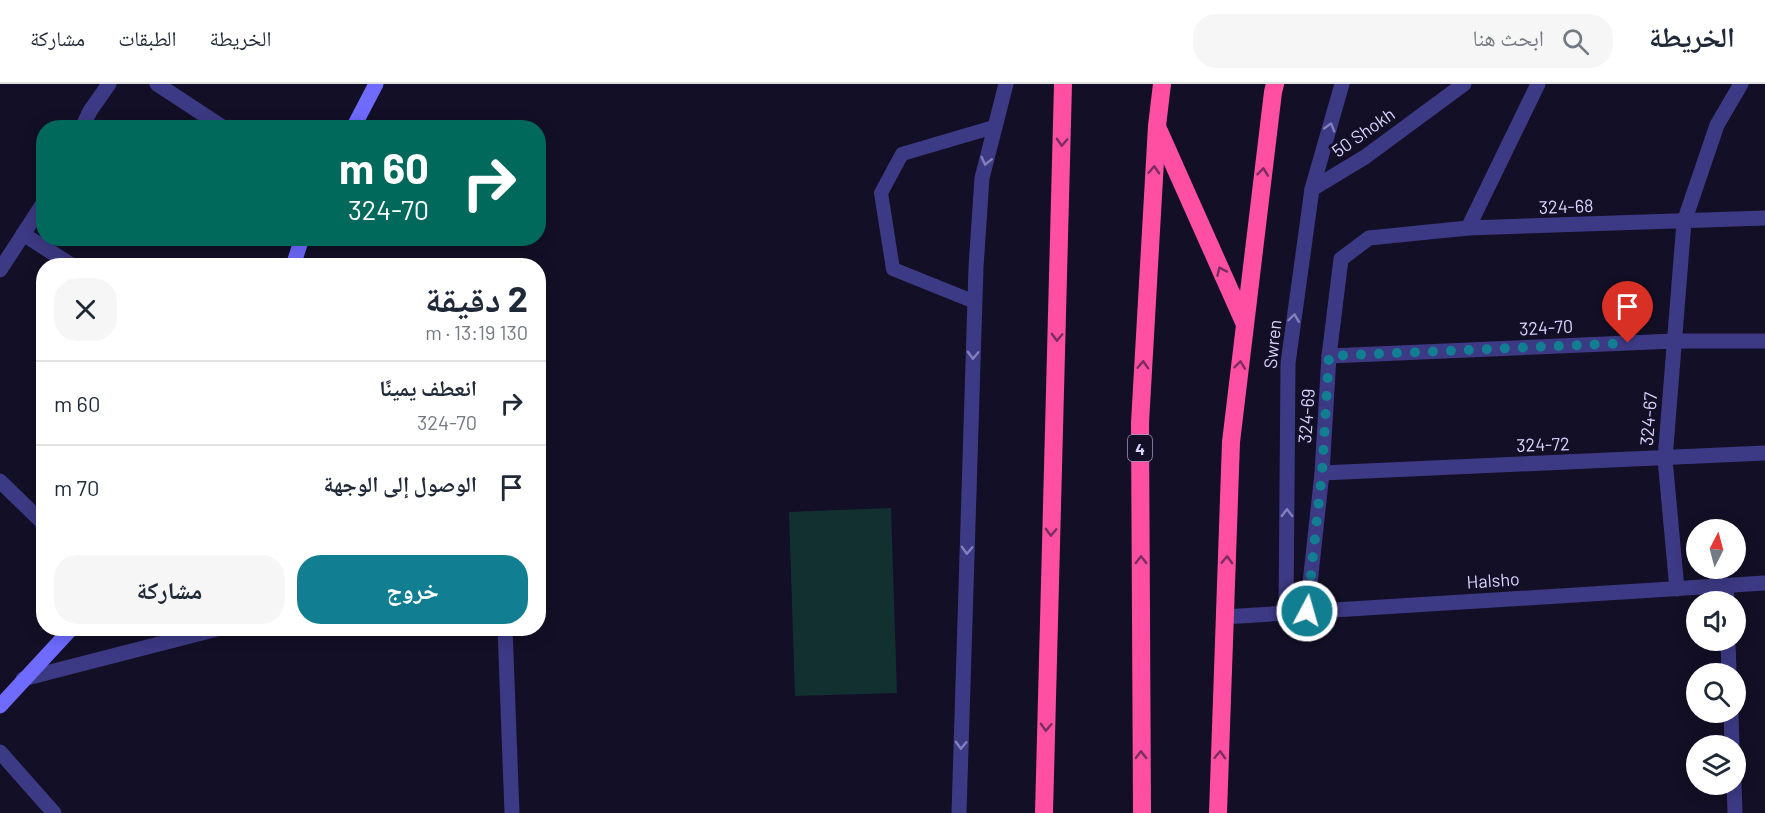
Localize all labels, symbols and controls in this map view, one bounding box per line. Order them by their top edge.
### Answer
search box [1193,14,1613,68]
text: الخريطة [1649,19,1735,53]
text: ابحث هنا [1473,24,1544,50]
text: مشاركة [30,25,85,50]
text: الطبقات [118,25,177,50]
text: الخريطة [210,25,271,50]
icon: search [1559,25,1592,58]
street label: 50 Shokh [1327,102,1399,162]
one-way arrow [1323,122,1335,133]
one-way arrow [1056,138,1068,147]
text: 60 m [339,142,429,192]
icon: right [450,144,528,222]
one-way arrow [980,156,993,166]
one-way arrow [1148,165,1161,174]
one-way arrow [1256,167,1269,176]
text: 324-70 [348,193,429,225]
street label: 324-68 [1538,194,1594,218]
one-way arrow [1216,266,1228,277]
text: 2 دقيقة [425,276,528,319]
button: close [54,278,117,341]
pin [1602,281,1653,343]
icon: arrive [1611,290,1644,323]
one-way arrow [1288,314,1300,323]
street label: 324-70 [1518,315,1574,339]
street label: Swren [1258,318,1286,370]
text: 130 m · 13:19 [425,320,528,344]
one-way arrow [1050,333,1063,342]
one-way arrow [967,351,979,360]
one-way arrow [1137,360,1150,369]
one-way arrow [1233,361,1246,370]
text: انعطف يمينًا [379,374,477,400]
icon: right [495,387,528,420]
street label: 324-69 [1293,388,1319,444]
text: 60 m [54,390,100,416]
street label: 324-67 [1635,391,1661,447]
text: 324-70 [417,410,477,434]
street label: 324-72 [1516,432,1570,456]
road number: 4 [1128,435,1152,461]
text: الوصول إلى الوجهة [324,470,477,496]
icon: arrive [495,471,528,504]
text: 70 m [54,474,99,500]
one-way arrow [1281,508,1293,517]
north arrow [1686,519,1746,579]
map controls [1686,519,1746,795]
one-way arrow [1045,528,1058,537]
one-way arrow [961,546,973,555]
button: مشاركة [54,555,285,624]
button: خروج [297,555,528,624]
one-way arrow [1135,555,1147,564]
one-way arrow [1220,555,1233,564]
street label: Halsho [1466,567,1520,593]
position arrow [1275,579,1339,643]
button: sound [1686,591,1746,651]
button: search [1686,663,1746,723]
one-way arrow [1040,723,1052,732]
button: layers [1686,735,1746,795]
one-way arrow [955,740,967,749]
one-way arrow [1135,750,1147,759]
one-way arrow [1214,750,1227,759]

